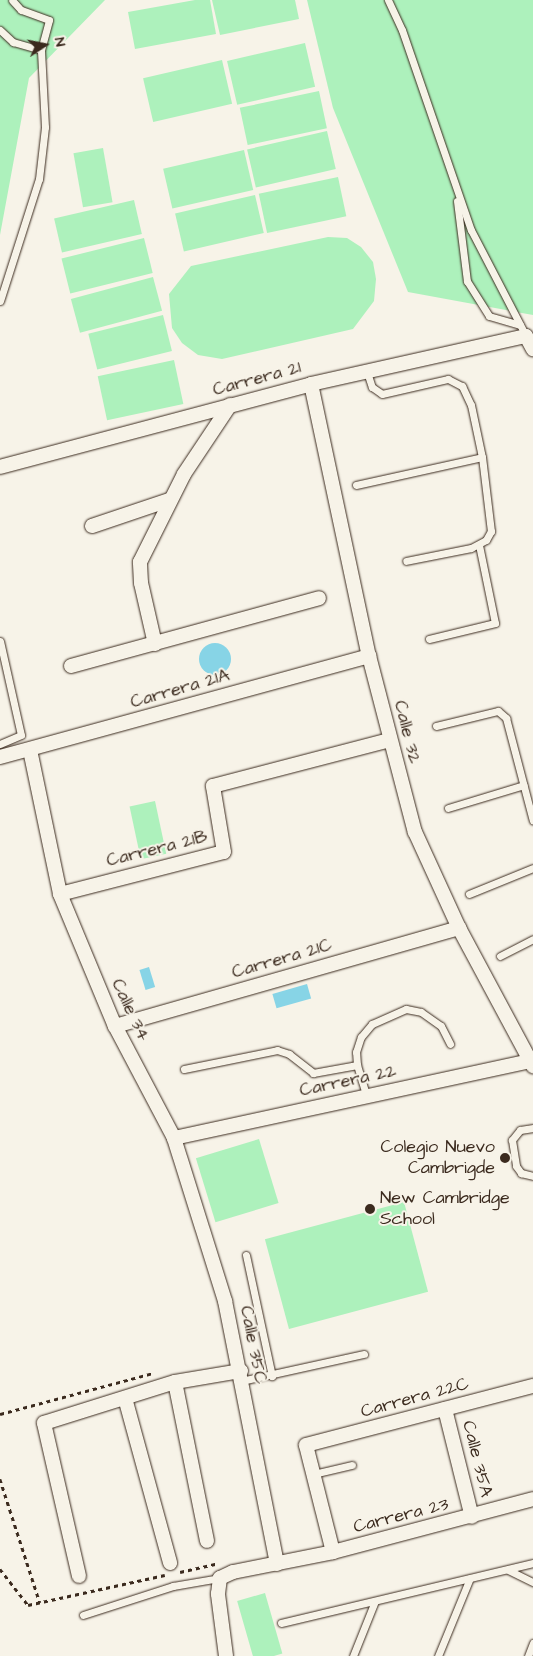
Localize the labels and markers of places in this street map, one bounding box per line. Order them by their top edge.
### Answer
place label: Colegio Nuevo Cambrigde [381,1137,495,1180]
marker: Colegio Nuevo Cambrigde [499,1152,511,1164]
place label: New Cambridge School [380,1188,510,1230]
marker: New Cambridge School [364,1203,376,1215]

